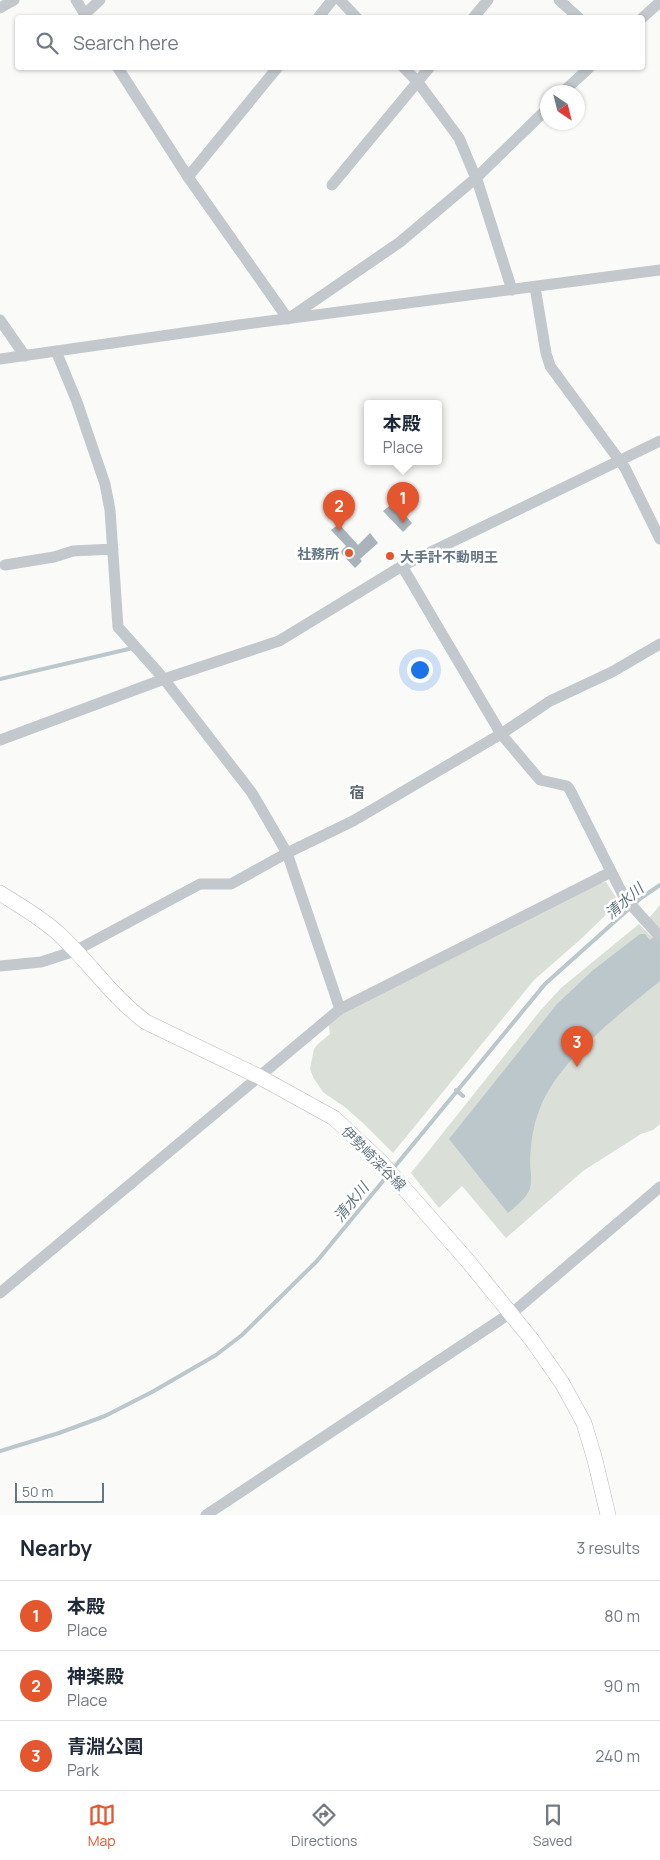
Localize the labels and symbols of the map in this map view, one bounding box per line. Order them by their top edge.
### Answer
north arrow [540,85,585,130]
pin: 1 [387,482,419,523]
pin: 2 [323,490,355,531]
place label: 社務所 [297,544,339,563]
marker: 社務所 [343,547,355,559]
place label: 大手計不動明王 [400,547,498,566]
marker: 大手計不動明王 [384,550,396,562]
your location [407,657,433,683]
district label: 宿 [349,782,365,803]
water label: 清水川 [600,877,649,924]
pin: 3 [561,1026,593,1067]
street label: 伊勢崎深谷線 [338,1122,410,1194]
water label: 清水川 [329,1176,375,1226]
scale bar [15,1480,104,1503]

